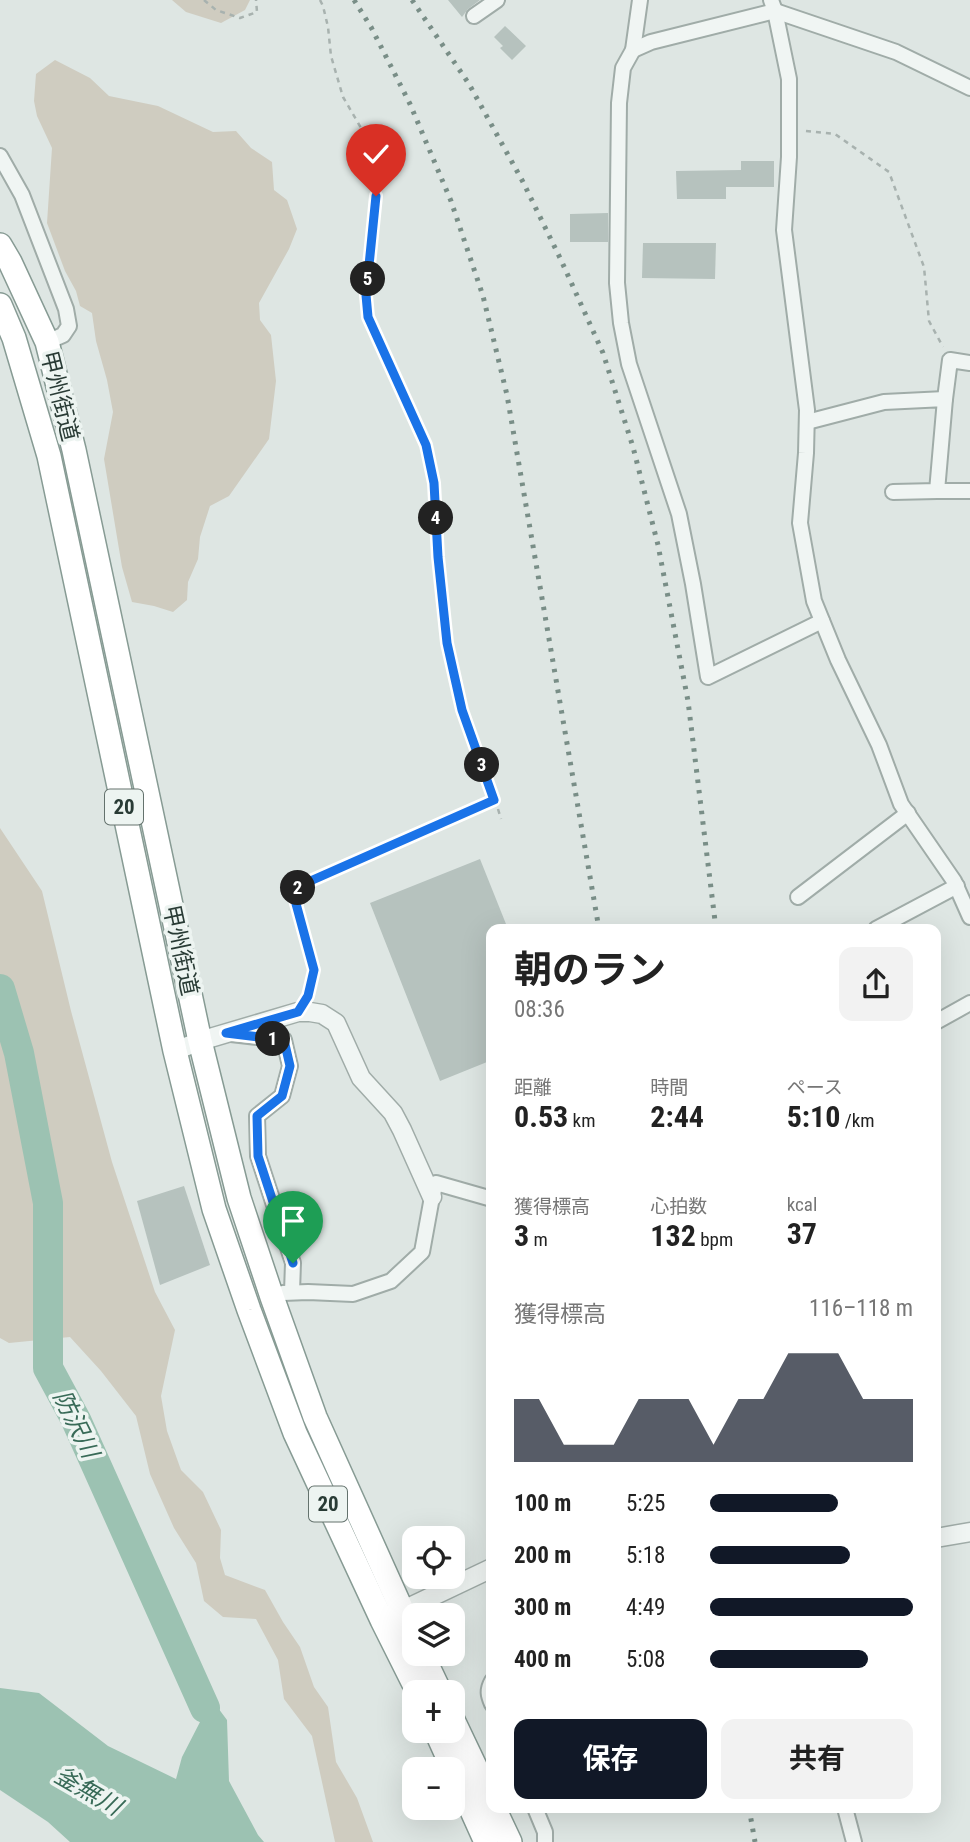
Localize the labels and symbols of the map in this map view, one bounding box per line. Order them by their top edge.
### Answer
pin [346,124,406,196]
pin: 5 [350,262,386,296]
street label: 甲州街道 [35,348,84,444]
pin: 4 [418,500,453,536]
pin: 3 [464,748,500,782]
road number: 20 [105,790,143,824]
pin: 2 [280,870,316,906]
street label: 甲州街道 [158,902,203,998]
pin: 1 [256,1021,290,1056]
pin [263,1191,323,1263]
water label: 防沢川 [48,1386,106,1465]
road number: 20 [309,1486,347,1522]
water label: 釜無川 [50,1761,129,1823]

